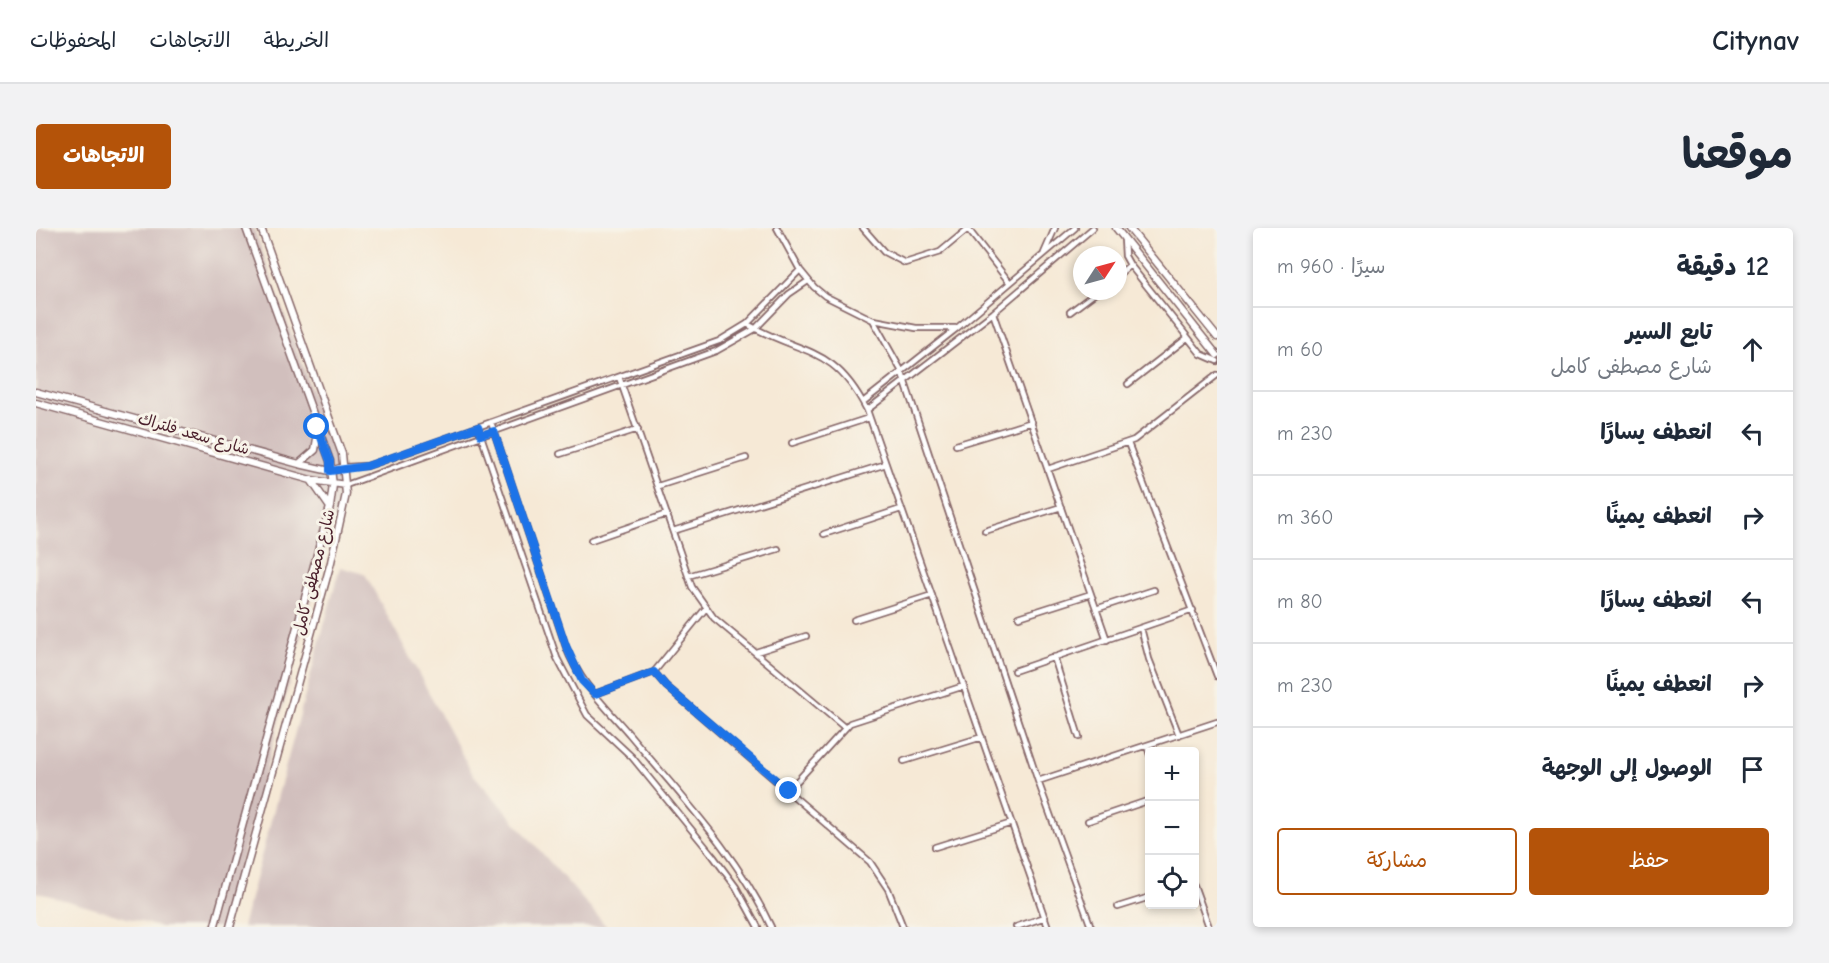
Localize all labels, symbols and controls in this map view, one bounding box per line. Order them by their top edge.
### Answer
text: Citynav [1712,25,1799,57]
text: المحفوظات [30,28,116,52]
text: الاتجاهات [149,28,231,52]
text: الخريطة [264,28,329,52]
button: الاتجاهات [36,124,171,189]
text: موقعنا [1682,130,1793,179]
north arrow [1073,246,1127,300]
text: 12 دقيقة [1677,252,1769,282]
text: سيرًا · 960 m [1277,255,1386,278]
text: تابع السير [1626,319,1712,345]
icon: ahead [1736,333,1769,366]
text: 60 m [1277,338,1323,361]
text: شارع مصطفى كامل [1550,355,1712,378]
street label: شارع سعد فلتراك [135,409,252,460]
route start [303,413,329,439]
icon: left [1736,417,1769,450]
text: انعطف يسارًا [1600,419,1712,445]
text: 230 m [1277,422,1333,445]
icon: right [1736,501,1769,534]
text: انعطف يمينًا [1606,503,1712,529]
text: 360 m [1277,506,1333,529]
street label: شارع مصطفى كامل [290,507,340,638]
icon: left [1736,585,1769,618]
text: انعطف يسارًا [1600,587,1712,613]
text: 80 m [1277,590,1323,613]
icon: right [1736,669,1769,702]
text: انعطف يمينًا [1606,671,1712,697]
text: 230 m [1277,674,1333,697]
map controls [1145,747,1199,909]
button: + [1145,747,1199,801]
icon: arrive [1736,753,1769,786]
text: الوصول إلى الوجهة [1542,755,1712,781]
route end [775,777,801,803]
button: − [1145,801,1199,855]
button: مشاركة [1277,828,1517,895]
button: حفظ [1529,828,1769,895]
button: locate [1145,855,1199,909]

